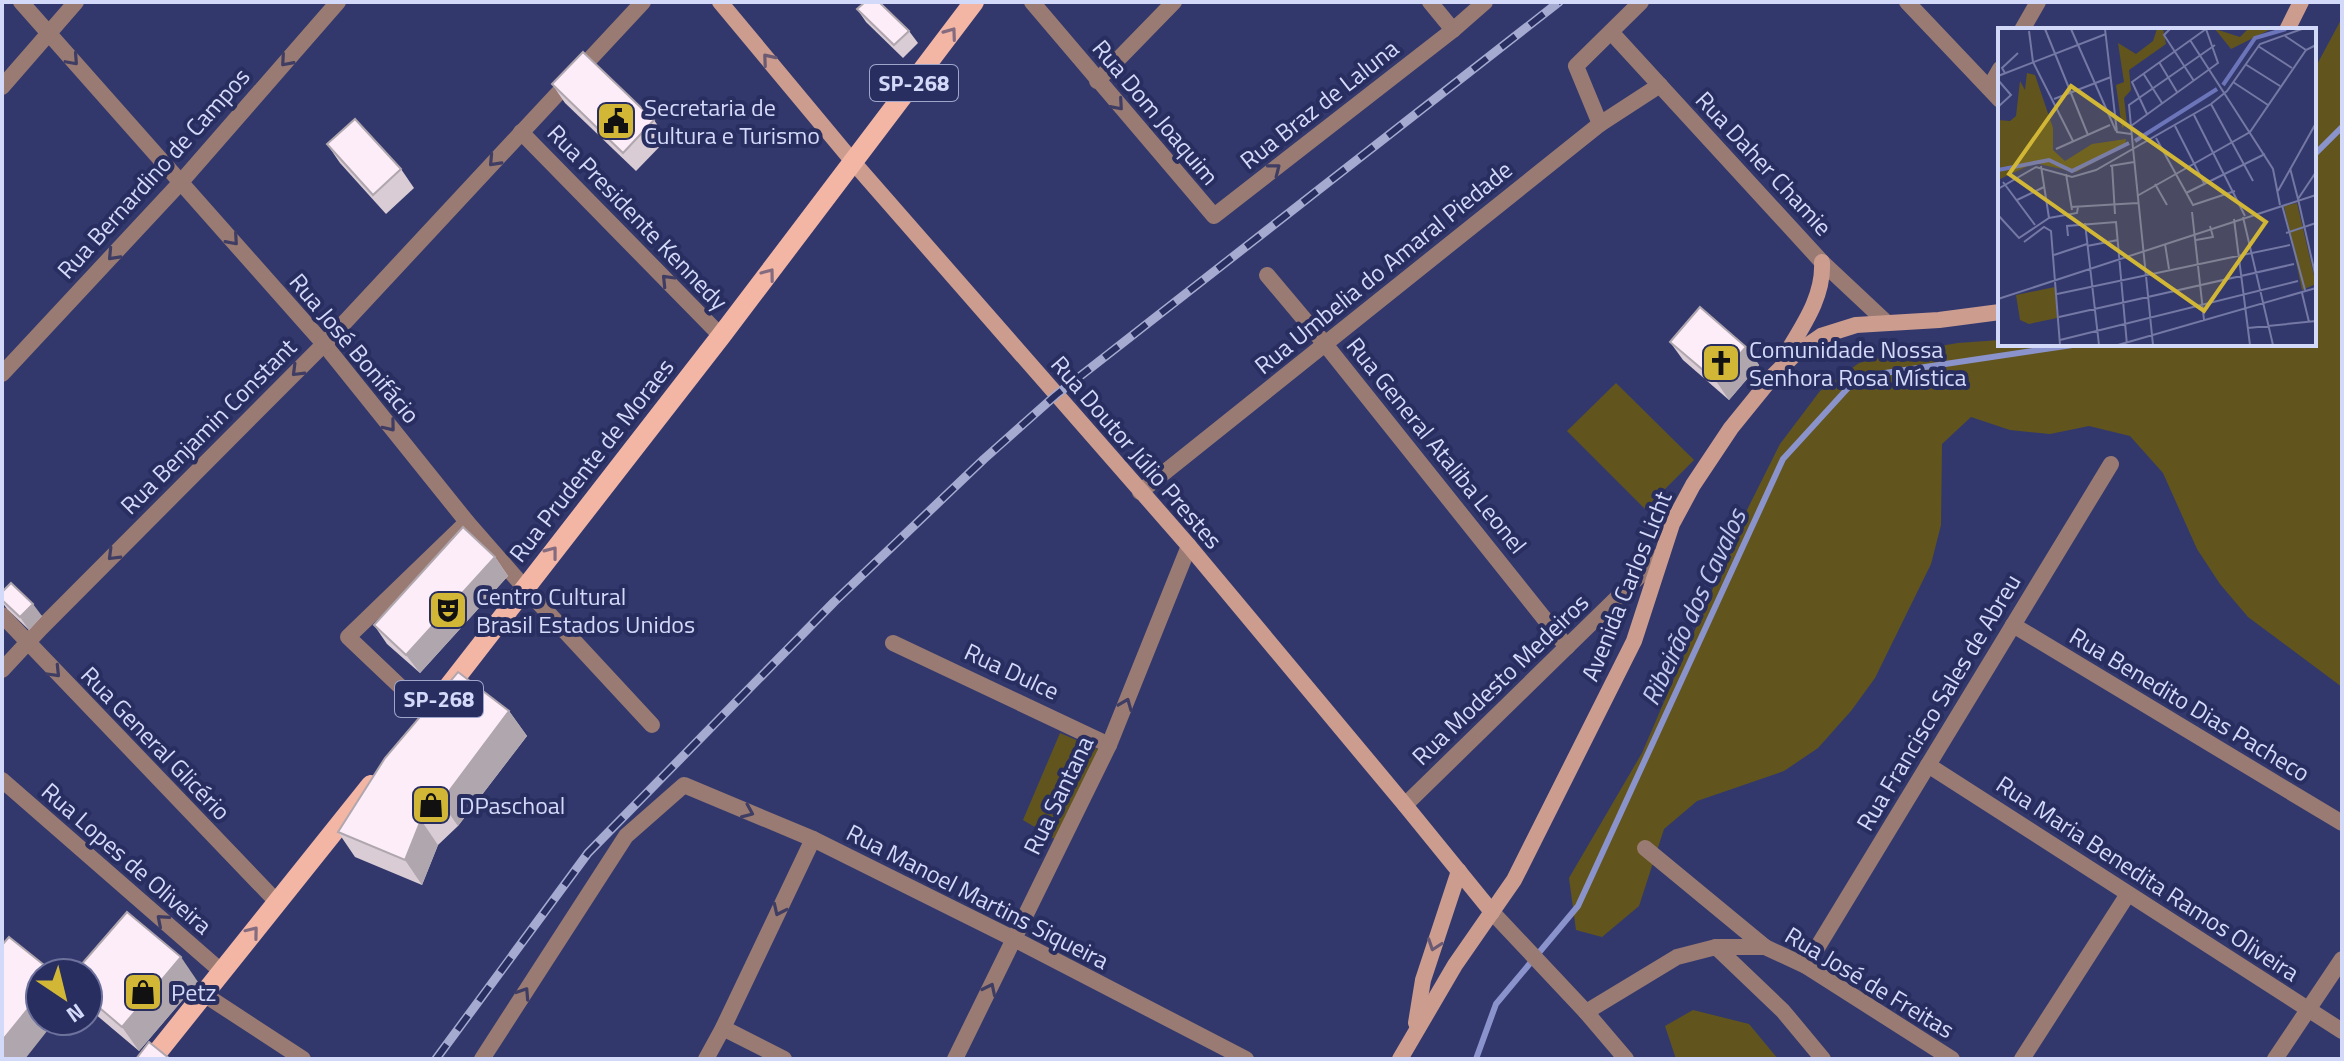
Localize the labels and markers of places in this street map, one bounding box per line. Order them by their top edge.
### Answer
place label: Secretaria de Cultura e Turismo [644,89,820,153]
public building icon: Secretaria de Cultura e Turismo [595,100,637,142]
place label: Comunidade Nossa Senhora Rosa Mística [1749,331,1967,395]
church icon: Comunidade Nossa Senhora Rosa Mística [1700,342,1742,384]
place label: Centro Cultural Brasil Estados Unidos [476,578,695,642]
theatre icon: Centro Cultural Brasil Estados Unidos [427,589,469,631]
shop icon: DPaschoal [410,784,452,826]
place label: DPaschoal [459,787,565,823]
shop icon: Petz [122,971,164,1013]
place label: Petz [171,974,217,1010]

